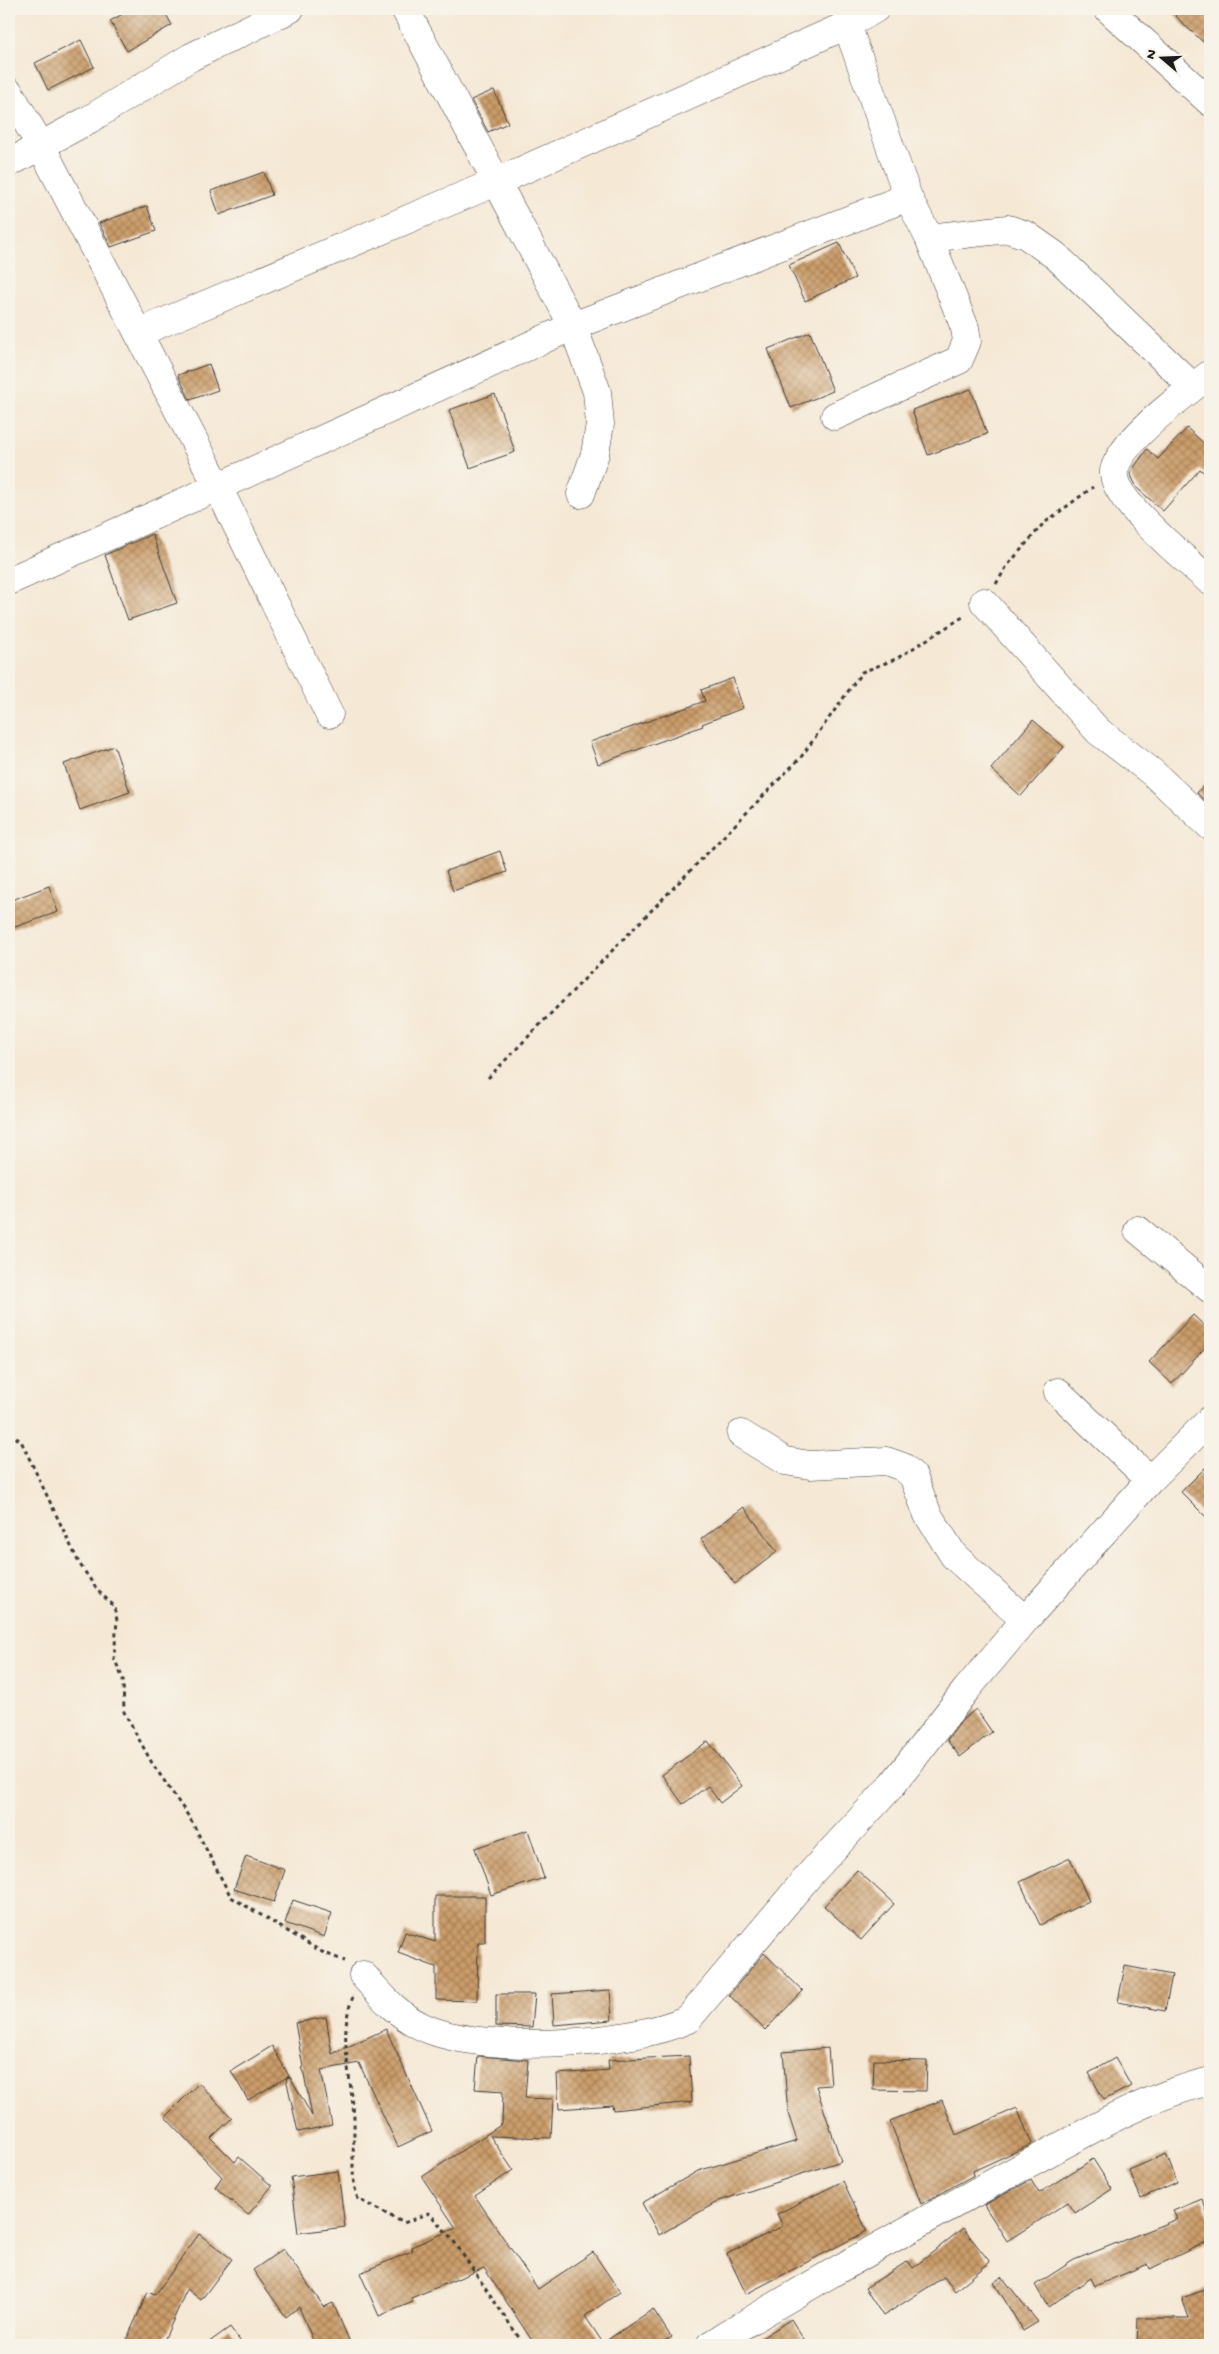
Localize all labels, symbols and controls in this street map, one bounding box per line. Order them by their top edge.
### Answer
north arrow [1136,32,1186,82]
text: N [1143,47,1162,62]

